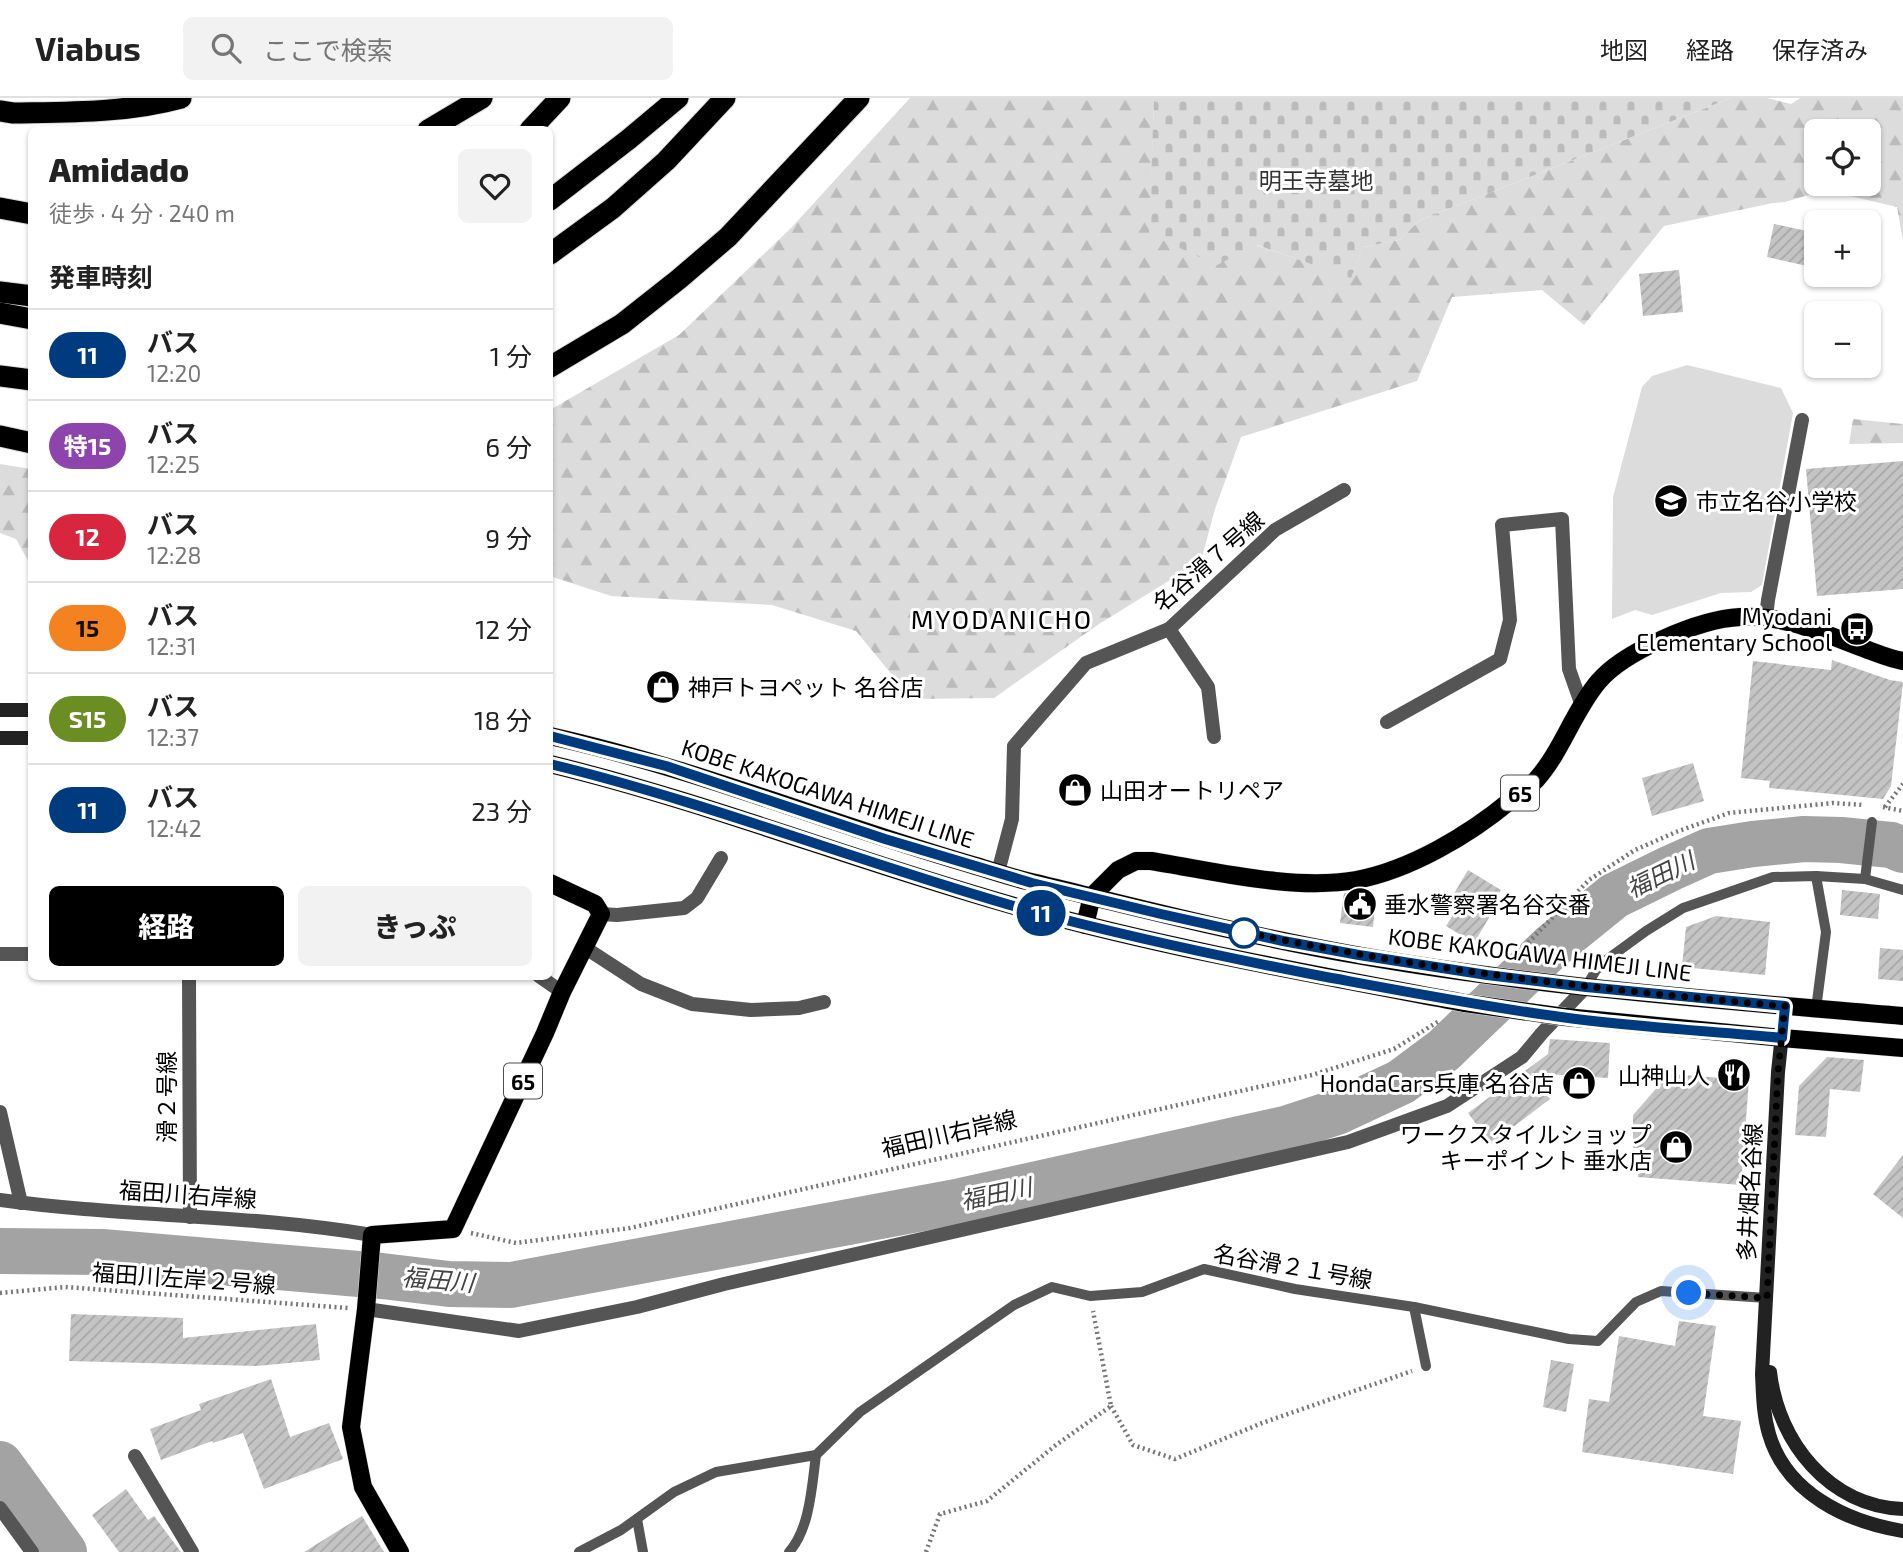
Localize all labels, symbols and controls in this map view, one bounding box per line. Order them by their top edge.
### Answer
search box [183,17,673,80]
text: Viabus [35,28,141,68]
icon: search [207,29,245,67]
text: ここで検索 [263,34,393,65]
text: 地図 [1600,35,1648,64]
text: 経路 [1686,35,1734,64]
text: 保存済み [1772,35,1868,64]
map controls [1804,119,1881,378]
button: locate [1804,119,1881,196]
text: Amidado [49,149,189,189]
button: heart [458,149,532,223]
park label: 明王寺墓地 [1259,166,1374,194]
text: 徒歩 · 4 分 · 240 m [49,199,235,227]
button: + [1804,210,1881,287]
text: 発車時刻 [49,261,153,292]
button: − [1804,301,1881,378]
text: バス [147,326,199,357]
text: 11 [77,340,98,369]
text: 1 分 [490,340,532,371]
text: 12:20 [147,359,201,387]
text: バス [147,417,199,448]
text: 特15 [64,431,111,460]
text: 6 分 [485,431,532,462]
text: 12:25 [147,450,200,478]
school or university icon: 市立名谷小学校 [1652,482,1690,520]
place label: 市立名谷小学校 [1696,487,1857,515]
street label: 名谷滑７号線 [1147,505,1269,617]
text: バス [147,508,199,539]
text: 12 [75,522,100,551]
text: 9 分 [485,522,532,553]
text: 12:28 [147,541,201,569]
text: バス [147,599,199,630]
place label: Myodani Elementary School [1636,602,1832,656]
district label: MYODANICHO [911,603,1093,634]
bus stop icon: Myodani Elementary School [1838,610,1876,648]
text: 15 [76,613,99,642]
text: 12 分 [475,613,532,644]
text: 12:31 [147,632,196,660]
shop icon: 神戸トヨペット 名谷店 [644,668,682,706]
place label: 神戸トヨペット 名谷店 [688,673,923,701]
text: バス [147,690,199,721]
text: S15 [69,704,106,733]
text: 18 分 [474,704,532,735]
text: 12:37 [147,723,199,751]
street label: KOBE KAKOGAWA HIMEJI LINE [678,732,978,854]
shop icon: 山田オートリペア [1056,771,1094,809]
place label: 山田オートリペア [1100,776,1284,804]
road number: 65 [1501,776,1539,810]
text: バス [147,781,199,812]
text: 11 [77,795,98,824]
text: 23 分 [471,795,532,826]
text: 12:42 [147,814,202,842]
water label: 福田川 [1621,844,1701,903]
public building icon: 垂水警察署名谷交番 [1341,885,1379,923]
button: 経路 [49,886,284,966]
button: きっぷ [298,886,532,966]
line badge: 11 [1010,890,1072,936]
place label: 垂水警察署名谷交番 [1384,890,1591,918]
text: 11 [1031,898,1051,927]
unlabelled marker [1229,918,1259,948]
street label: KOBE KAKOGAWA HIMEJI LINE [1387,921,1693,987]
street label: 滑２号線 [152,1051,180,1143]
restaurant icon: 山神山人 [1715,1056,1753,1094]
place label: 山神山人 [1618,1061,1710,1089]
road number: 65 [504,1063,542,1098]
shop icon: HondaCars兵庫 名谷店 [1560,1064,1598,1102]
place label: HondaCars兵庫 名谷店 [1320,1069,1554,1097]
street label: 福田川右岸線 [879,1104,1019,1162]
place label: ワークスタイルショップ キーポイント 垂水店 [1400,1120,1652,1174]
street label: 多井畑名谷線 [1731,1122,1767,1262]
shop icon: ワークスタイルショップ キーポイント 垂水店 [1657,1128,1695,1166]
water label: 福田川 [958,1171,1037,1215]
street label: 福田川右岸線 [118,1175,258,1213]
street label: 名谷滑２１号線 [1211,1238,1375,1294]
street label: 福田川左岸２号線 [91,1258,277,1298]
water label: 福田川 [401,1261,478,1297]
your location [1671,1275,1706,1310]

